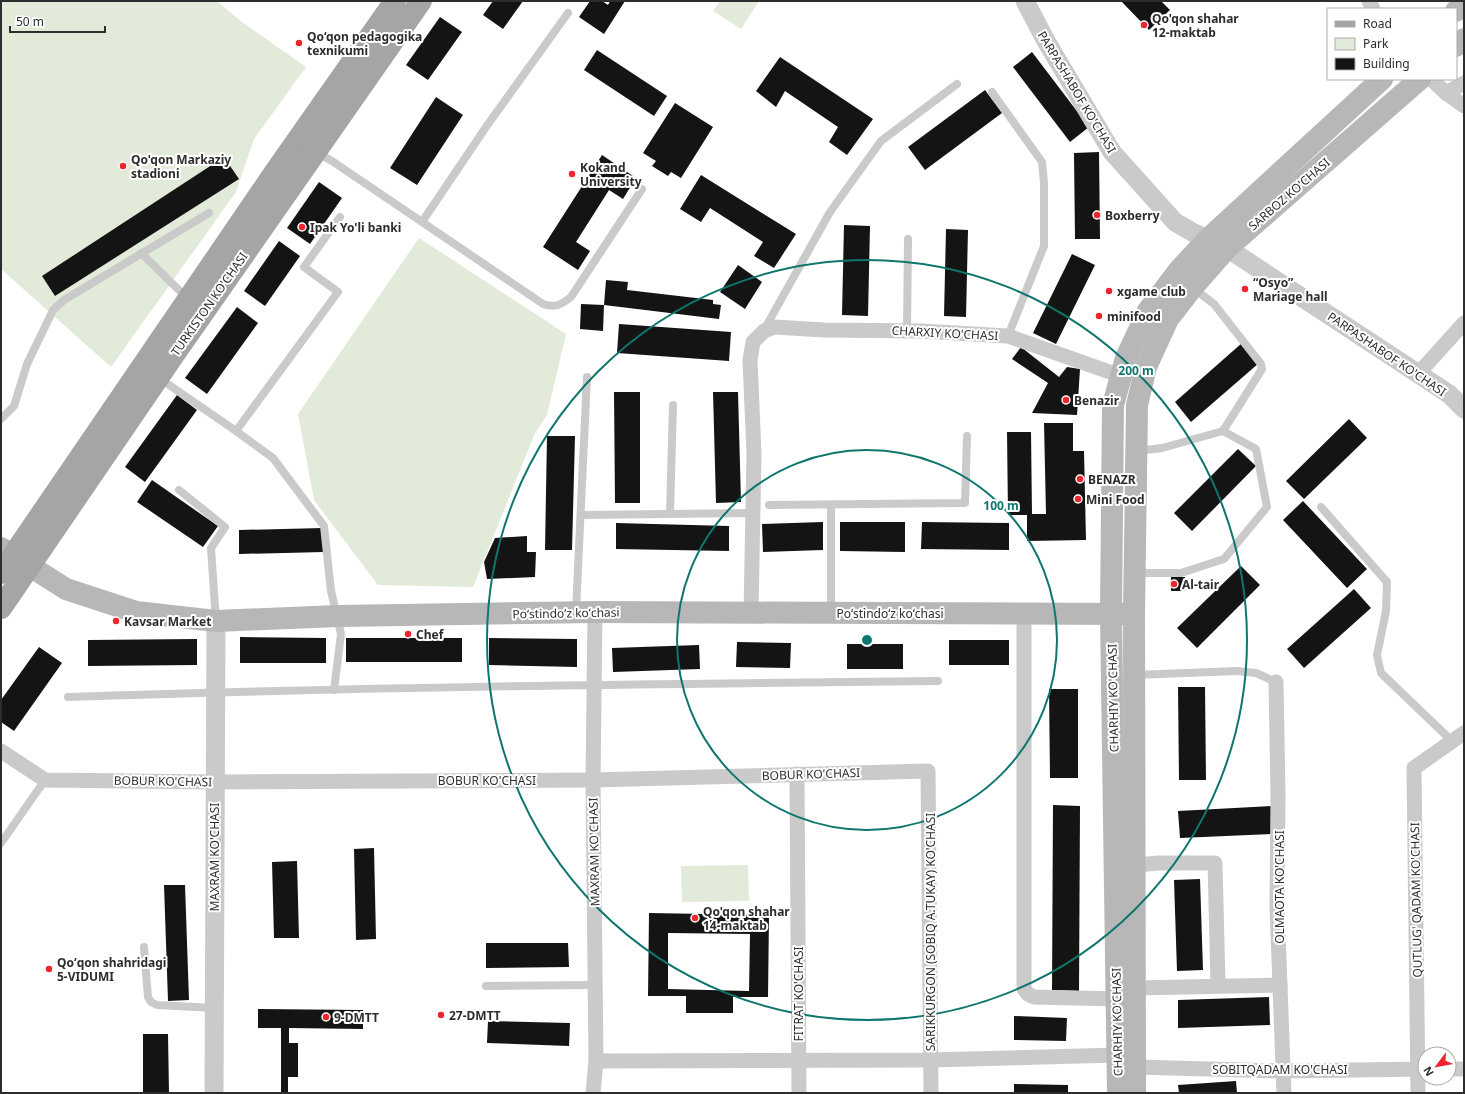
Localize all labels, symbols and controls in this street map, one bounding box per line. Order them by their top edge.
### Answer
scale bar [10,8,105,34]
legend [1327,8,1457,80]
place label: Qo'qon shahar 12-maktab [1152,10,1239,41]
text: 50 m [16,13,44,30]
text: Road [1363,15,1392,32]
marker: Qo'qon shahar 12-maktab [1139,20,1149,30]
place label: Qo‘qon pedagogika texnikumi [307,28,422,59]
street label: PARPASHABOF KO'CHASI [1034,28,1120,156]
text: Park [1363,35,1389,52]
marker: Qo‘qon pedagogika texnikumi [294,38,304,48]
text: Building [1363,55,1410,72]
place label: Qo'qon Markaziy stadioni [131,151,231,182]
street label: SARBOZ KO'CHASI [1245,154,1333,234]
place label: Kokand University [580,159,642,190]
marker: Qo'qon Markaziy stadioni [118,161,128,171]
marker: Kokand University [567,169,577,179]
place label: Boxberry [1105,207,1160,224]
marker: Boxberry [1092,210,1102,220]
place label: Ipak Yo'li banki [310,219,401,236]
marker: Ipak Yo'li banki [297,222,307,232]
street label: TURKISTON KO'CHASI [167,249,251,359]
place label: “Osyo” Mariage hall [1253,274,1328,305]
place label: xgame club [1117,283,1186,300]
marker: “Osyo” Mariage hall [1240,284,1250,294]
marker: xgame club [1104,286,1114,296]
place label: minifood [1107,308,1161,325]
street label: PARPASHABOF KO'CHASI [1324,308,1450,400]
marker: minifood [1094,311,1104,321]
street label: CHARXIY KO'CHASI [891,322,999,344]
text: 200 m [1118,362,1154,379]
place label: Benazir [1074,392,1120,409]
marker: Benazir [1061,395,1071,405]
place label: BENAZR [1088,471,1136,488]
marker: BENAZR [1075,474,1085,484]
place label: Mini Food [1086,491,1145,508]
marker: Mini Food [1073,494,1083,504]
text: 100 m [983,497,1019,514]
place label: Al-tair [1182,576,1220,593]
marker: Al-tair [1169,579,1179,589]
street label: Poʻstindoʻz koʻchasi [512,604,620,622]
street label: Poʻstindoʻz koʻchasi [836,605,944,622]
place label: Kavsar Market [124,613,211,630]
marker: Kavsar Market [111,616,121,626]
place label: Chef [416,626,445,643]
marker: Chef [403,629,413,639]
centre of rings [860,633,874,647]
street label: CHARHIY KO'CHASI [1104,644,1122,752]
street label: BOBUR KO'CHASI [762,764,860,784]
street label: BOBUR KO'CHASI [114,772,212,790]
street label: BOBUR KO'CHASI [438,772,536,789]
street label: MAXRAM KO'CHASI [585,797,603,907]
street label: MAXRAM KO'CHASI [206,803,223,911]
street label: SARIKKURGON (SOBIQ A.TUKAY) KO'CHASI [922,813,939,1051]
street label: QUTLUG' QADAM KO'CHASI [1406,822,1426,978]
street label: OLMAOTA KO'CHASI [1271,830,1288,944]
place label: Qo'qon shahar 14-maktab [703,903,790,934]
marker: Qo'qon shahar 14-maktab [690,913,700,923]
street label: FITRAT KO'CHASI [790,946,807,1042]
place label: Qoʻqon shahridagi 5-VIDUMI [57,954,166,985]
marker: Qoʻqon shahridagi 5-VIDUMI [44,964,54,974]
street label: CHARHIY KO'CHASI [1108,968,1126,1076]
place label: 27-DMTT [449,1007,501,1024]
place label: 9-DMTT [334,1009,379,1026]
marker: 27-DMTT [436,1010,446,1020]
marker: 9-DMTT [321,1012,331,1022]
north arrow [1417,1046,1457,1086]
street label: SOBITQADAM KO'CHASI [1212,1061,1348,1078]
text: N [1419,1064,1437,1079]

